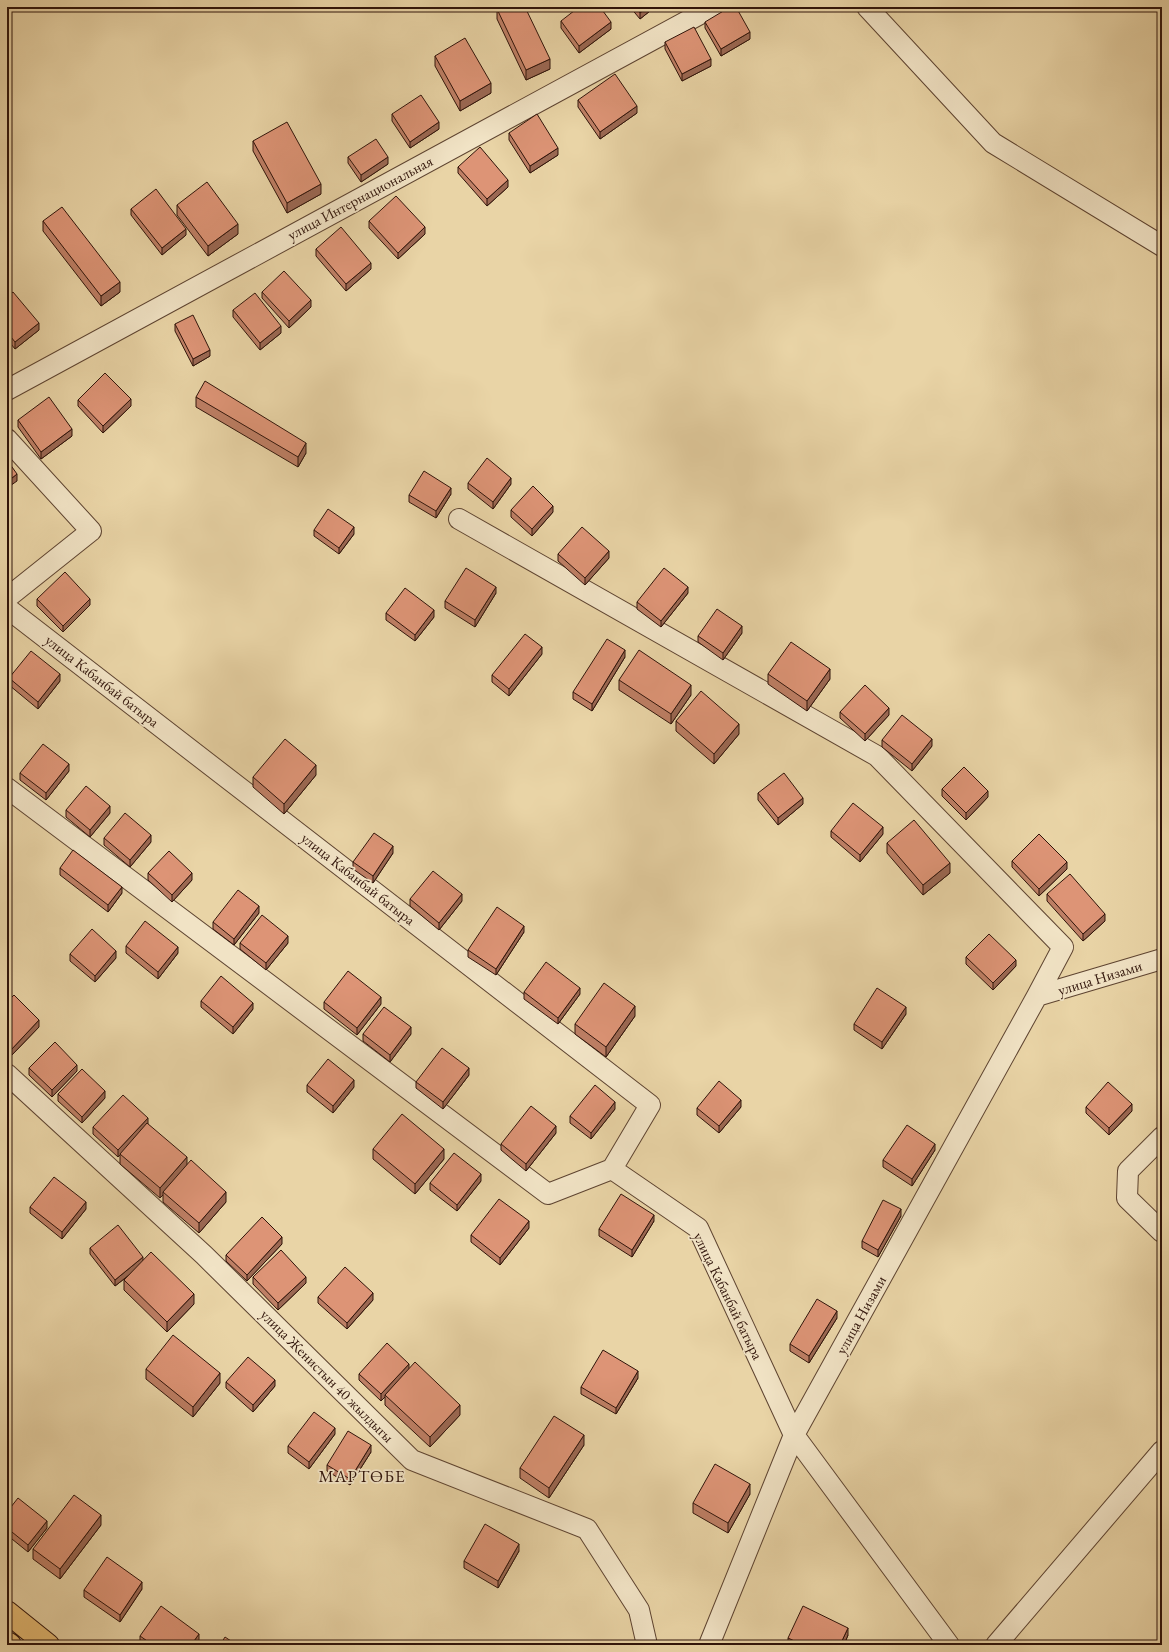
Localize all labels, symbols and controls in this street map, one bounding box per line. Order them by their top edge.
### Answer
street label: улица Интернациональная [284,151,436,244]
street label: улица Кабанбай батыра [41,630,163,731]
street label: улица Кабанбай батыра [297,828,419,929]
street label: улица Низами [1055,956,1144,999]
street label: улица Кабанбай батыра [689,1229,768,1363]
street label: улица Низами [831,1272,890,1357]
street label: улица Женистын 40 жылдыгы [257,1305,398,1446]
district label: МАРТӨБЕ [318,1465,406,1487]

